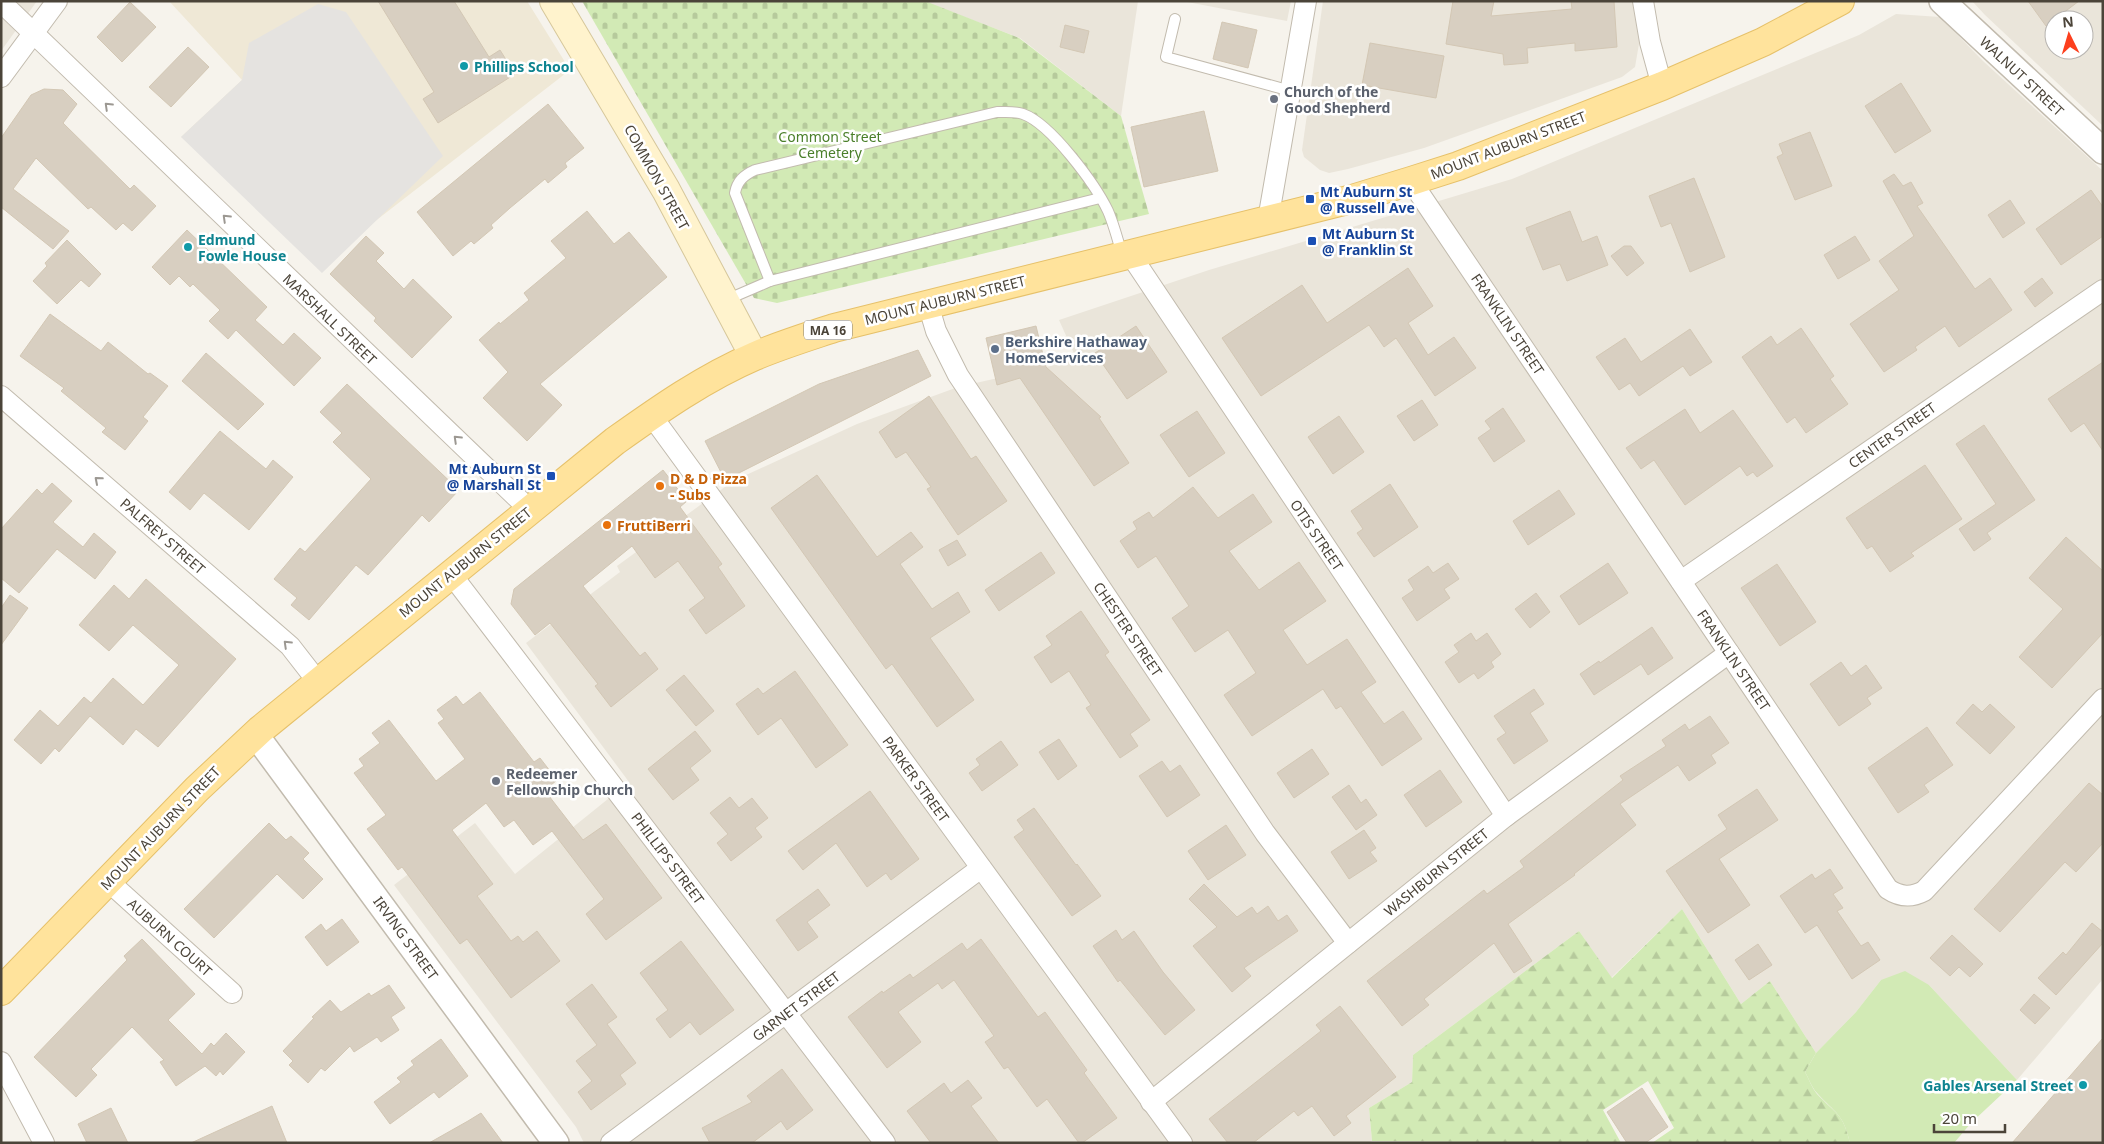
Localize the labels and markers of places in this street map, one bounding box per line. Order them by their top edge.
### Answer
place label: Phillips School [474,57,574,76]
marker: Phillips School [458,60,470,72]
place label: Church of the Good Shepherd [1284,82,1390,117]
marker: Church of the Good Shepherd [1268,93,1280,105]
place label: Mt Auburn St @ Russell Ave [1320,182,1415,217]
marker: Mt Auburn St @ Russell Ave [1304,193,1316,205]
place label: Mt Auburn St @ Franklin St [1322,224,1414,259]
place label: Edmund Fowle House [198,230,286,265]
marker: Mt Auburn St @ Franklin St [1306,235,1318,247]
marker: Edmund Fowle House [182,241,194,253]
place label: Berkshire Hathaway HomeServices [1005,332,1147,367]
marker: Berkshire Hathaway HomeServices [989,343,1001,355]
place label: Mt Auburn St @ Marshall St [447,459,541,494]
place label: D & D Pizza - Subs [670,469,747,504]
marker: Mt Auburn St @ Marshall St [545,470,557,482]
marker: D & D Pizza - Subs [654,480,666,492]
place label: FruttiBerri [617,516,691,535]
marker: FruttiBerri [601,519,613,531]
place label: Redeemer Fellowship Church [506,764,633,799]
marker: Redeemer Fellowship Church [490,775,502,787]
place label: Gables Arsenal Street [1923,1076,2073,1095]
marker: Gables Arsenal Street [2077,1079,2089,1091]

